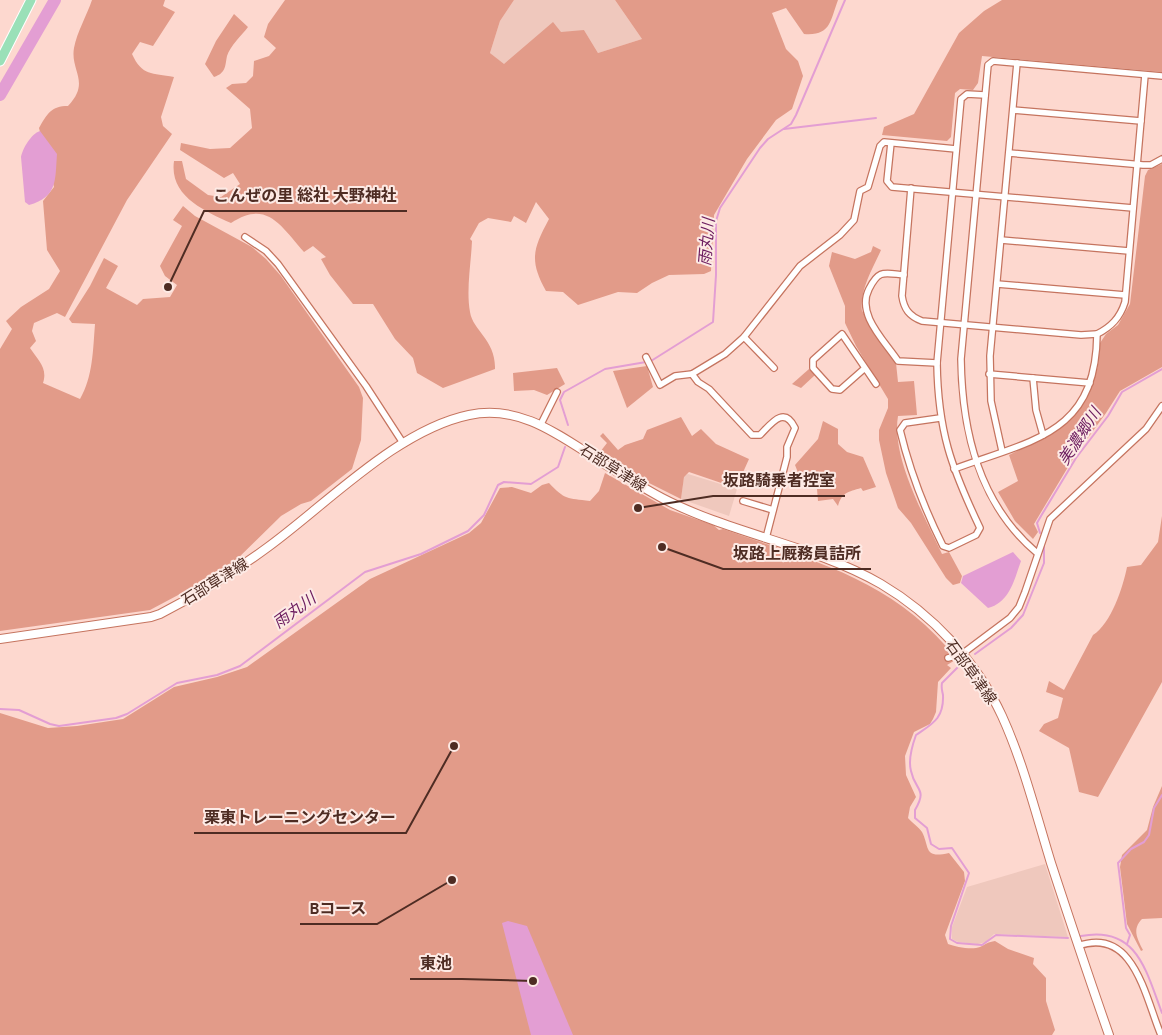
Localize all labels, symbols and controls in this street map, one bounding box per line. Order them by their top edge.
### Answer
callout: こんぜの里 総社 大野神社 [204,180,407,211]
text: こんぜの里 総社 大野神社 [213,184,397,206]
water label: 雨丸川 [693,215,719,267]
water label: 美濃郷川 [1052,402,1107,469]
street label: 石部草津線 [576,439,651,496]
callout: 坂路騎乗者控室 [713,465,845,496]
text: 坂路騎乗者控室 [723,469,835,491]
callout: 坂路上厩務員詰所 [723,538,871,569]
text: 坂路上厩務員詰所 [733,542,861,564]
street label: 石部草津線 [177,553,252,610]
water label: 雨丸川 [268,586,321,633]
street label: 石部草津線 [941,635,1002,708]
callout: 栗東トレーニングセンター [194,802,406,833]
text: 栗東トレーニングセンター [204,806,396,828]
callout: Bコース [300,893,377,924]
text: Bコース [310,897,366,919]
callout: 東池 [410,948,462,979]
text: 東池 [420,952,452,974]

